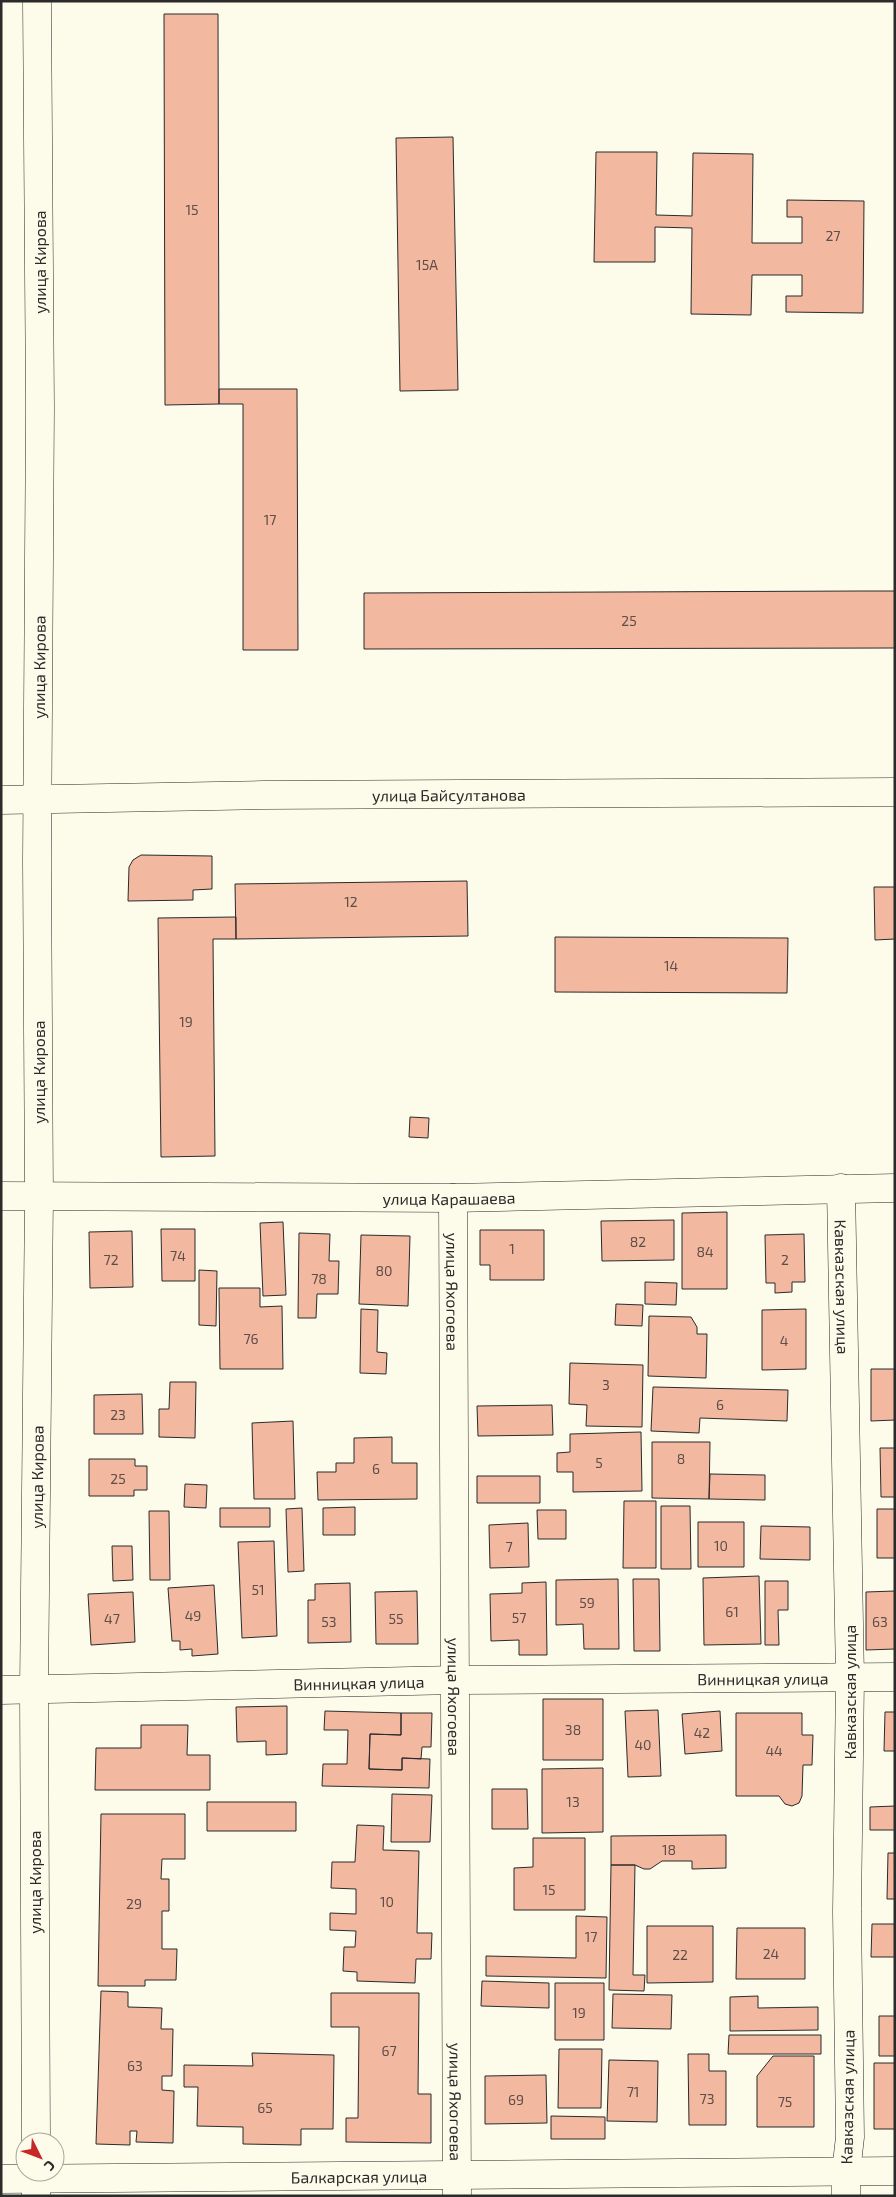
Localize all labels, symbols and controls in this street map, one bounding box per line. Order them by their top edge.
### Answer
house number: 15 [185,201,199,218]
street label: улица Кирова [30,210,50,314]
house number: 27 [825,227,841,244]
house number: 15А [416,256,438,273]
house number: 17 [264,511,276,528]
house number: 25 [621,612,637,629]
street label: улица Кирова [28,615,48,719]
street label: улица Байсултанова [372,784,526,805]
house number: 12 [344,893,358,910]
house number: 14 [664,957,678,974]
house number: 19 [179,1013,193,1030]
street label: улица Кирова [29,1020,49,1124]
street label: улица Карашаева [382,1187,516,1208]
street label: Кавказская улица [832,1219,854,1355]
street label: улица Яхогоева [443,1233,463,1351]
house number: 82 [630,1233,646,1250]
house number: 1 [509,1240,515,1257]
house number: 84 [696,1243,714,1260]
house number: 74 [170,1247,186,1264]
house number: 72 [103,1251,119,1268]
house number: 2 [781,1251,789,1268]
house number: 80 [376,1262,392,1279]
house number: 78 [311,1270,327,1287]
house number: 76 [243,1330,259,1347]
house number: 4 [780,1332,788,1349]
house number: 3 [602,1376,610,1393]
house number: 6 [716,1396,724,1413]
house number: 23 [110,1406,126,1423]
street label: улица Кирова [26,1425,46,1529]
house number: 8 [677,1450,685,1467]
house number: 5 [595,1454,603,1471]
house number: 6 [372,1460,380,1477]
house number: 25 [110,1470,126,1487]
house number: 10 [714,1537,728,1554]
house number: 7 [505,1538,513,1555]
house number: 51 [251,1581,265,1598]
house number: 59 [579,1594,595,1611]
house number: 61 [725,1603,739,1620]
house number: 49 [185,1607,201,1624]
house number: 57 [512,1609,526,1626]
house number: 47 [104,1610,120,1627]
house number: 55 [388,1610,404,1627]
house number: 53 [321,1613,337,1630]
house number: 63 [872,1613,888,1630]
street label: Кавказская улица [840,1625,860,1759]
street label: улица Яхогоева [444,1638,465,1756]
street label: Винницкая улица [697,1668,829,1688]
street label: Винницкая улица [293,1671,425,1693]
house number: 38 [565,1721,581,1738]
house number: 42 [694,1724,710,1741]
house number: 40 [634,1736,652,1753]
house number: 44 [765,1742,783,1759]
house number: 13 [566,1793,580,1810]
street label: улица Кирова [25,1830,45,1934]
house number: 18 [662,1841,676,1858]
house number: 15 [542,1881,556,1898]
house number: 10 [380,1893,394,1910]
house number: 29 [126,1895,142,1912]
house number: 17 [585,1928,597,1945]
house number: 24 [763,1945,779,1962]
house number: 22 [672,1946,688,1963]
house number: 19 [572,2004,586,2021]
street label: Кавказская улица [836,2029,859,2165]
house number: 67 [381,2042,397,2059]
street label: улица Яхогоева [446,2043,466,2161]
house number: 63 [127,2057,143,2074]
house number: 71 [627,2083,639,2100]
house number: 73 [700,2090,714,2107]
house number: 69 [508,2091,524,2108]
house number: 75 [778,2093,792,2110]
house number: 65 [257,2099,273,2116]
north arrow [15,2132,65,2182]
text: С [41,2157,59,2175]
street label: Балкарская улица [291,2166,427,2186]

